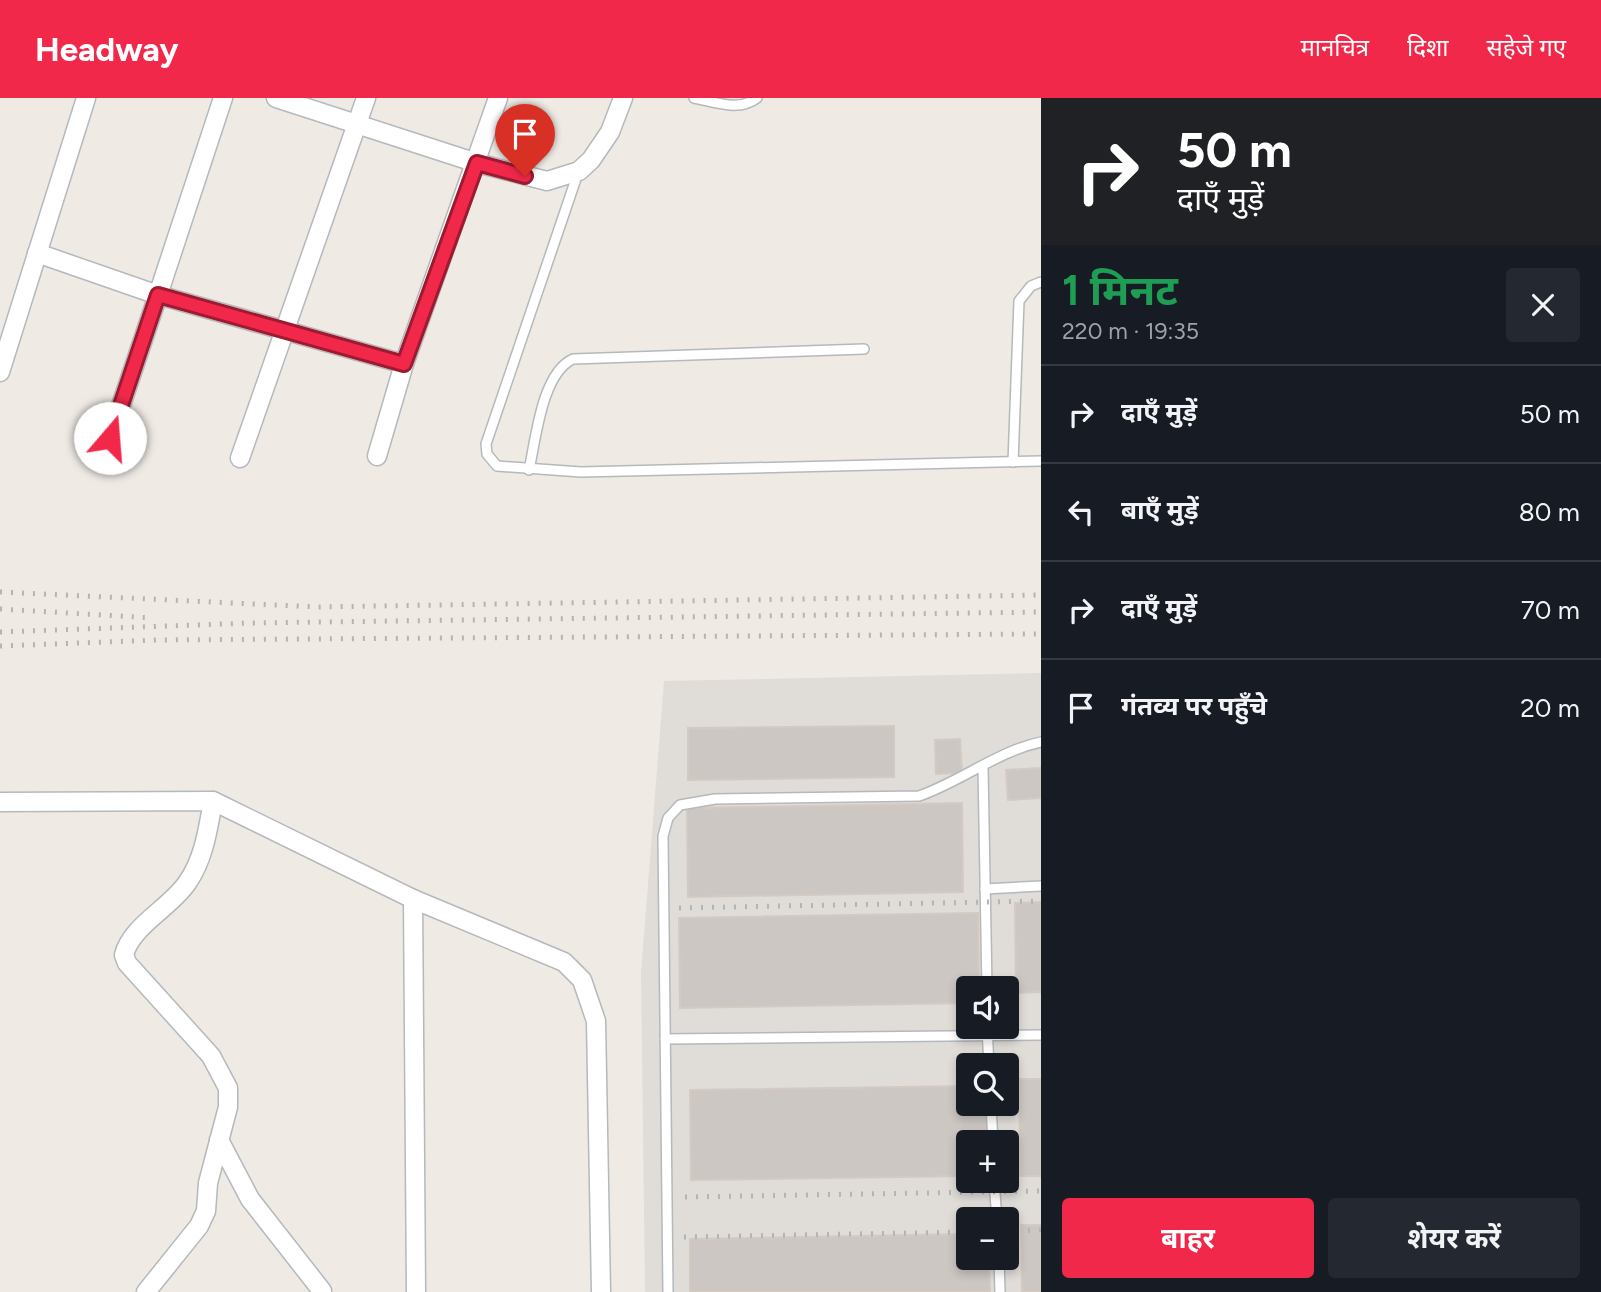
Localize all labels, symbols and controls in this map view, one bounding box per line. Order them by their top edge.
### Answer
text: Headway [35,30,178,69]
text: मानचित्र [1300,33,1369,62]
text: दिशा [1407,33,1449,62]
text: सहेजे गए [1487,33,1566,62]
pin [495,104,555,176]
icon: arrive [506,115,544,153]
text: 50 m [1177,120,1292,179]
icon: right [1062,126,1153,217]
text: दाएँ मुड़ें [1177,180,1264,218]
text: 1 मिनट [1062,265,1178,316]
button: close [1506,268,1580,342]
text: 220 m · 19:35 [1062,317,1199,345]
icon: right [1062,395,1100,433]
text: दाएँ मुड़ें [1121,396,1197,428]
text: 50 m [1520,398,1580,430]
position arrow [73,401,147,475]
icon: left [1062,493,1100,531]
text: बाएँ मुड़ें [1121,494,1198,526]
text: 80 m [1519,496,1580,528]
icon: right [1062,591,1100,629]
text: दाएँ मुड़ें [1121,592,1197,624]
text: 70 m [1521,594,1580,626]
icon: arrive [1062,689,1100,727]
text: गंतव्य पर पहुँचे [1121,690,1267,722]
text: 20 m [1520,692,1580,724]
map controls [956,976,1019,1270]
button: sound [956,976,1019,1039]
button: search [956,1053,1019,1116]
button: + [956,1130,1019,1193]
button: बाहर [1062,1198,1314,1278]
button: शेयर करें [1328,1198,1580,1278]
button: − [956,1207,1019,1270]

